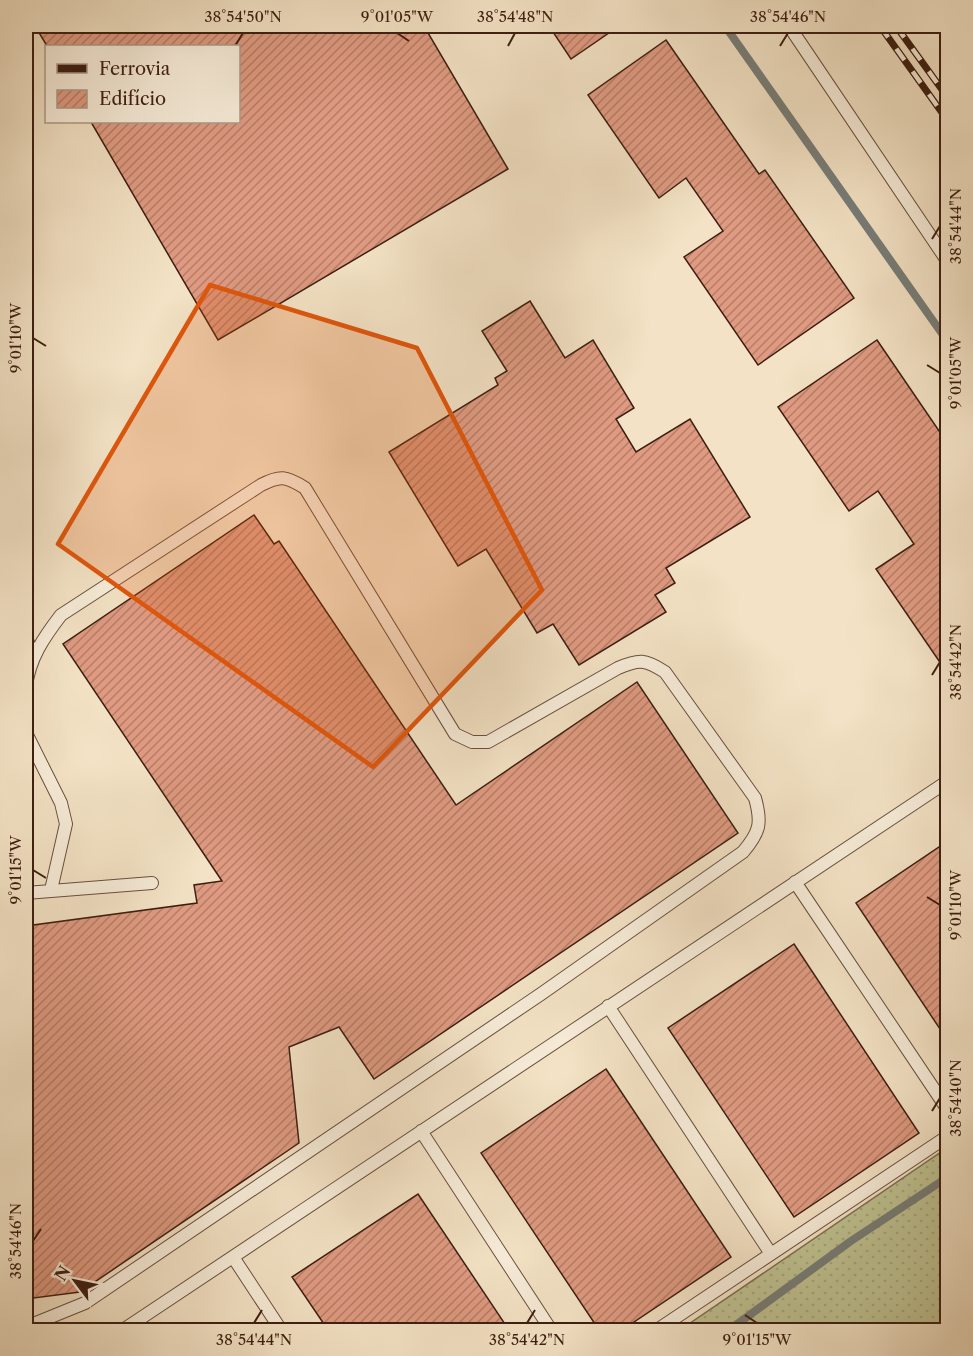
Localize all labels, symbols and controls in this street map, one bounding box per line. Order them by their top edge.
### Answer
text: 38°54'50"N [204,7,282,26]
text: 9°01'05"W [361,7,434,26]
text: 38°54'48"N [477,7,553,26]
text: 38°54'46"N [750,7,826,26]
legend [45,45,240,123]
text: Ferrovia [99,58,171,80]
text: Edifício [99,88,166,110]
text: 38°54'44"N [946,188,965,264]
text: 9°01'10"W [6,302,25,373]
text: 9°01'05"W [946,336,965,409]
text: 38°54'42"N [946,624,965,700]
text: 9°01'15"W [6,835,25,905]
text: 9°01'10"W [946,869,965,940]
text: 38°54'40"N [946,1059,965,1137]
text: 38°54'46"N [6,1203,25,1279]
north arrow [45,1251,105,1311]
text: N [50,1262,74,1284]
text: 38°54'44"N [216,1330,292,1349]
text: 38°54'42"N [489,1330,565,1349]
text: 9°01'15"W [722,1330,792,1349]

